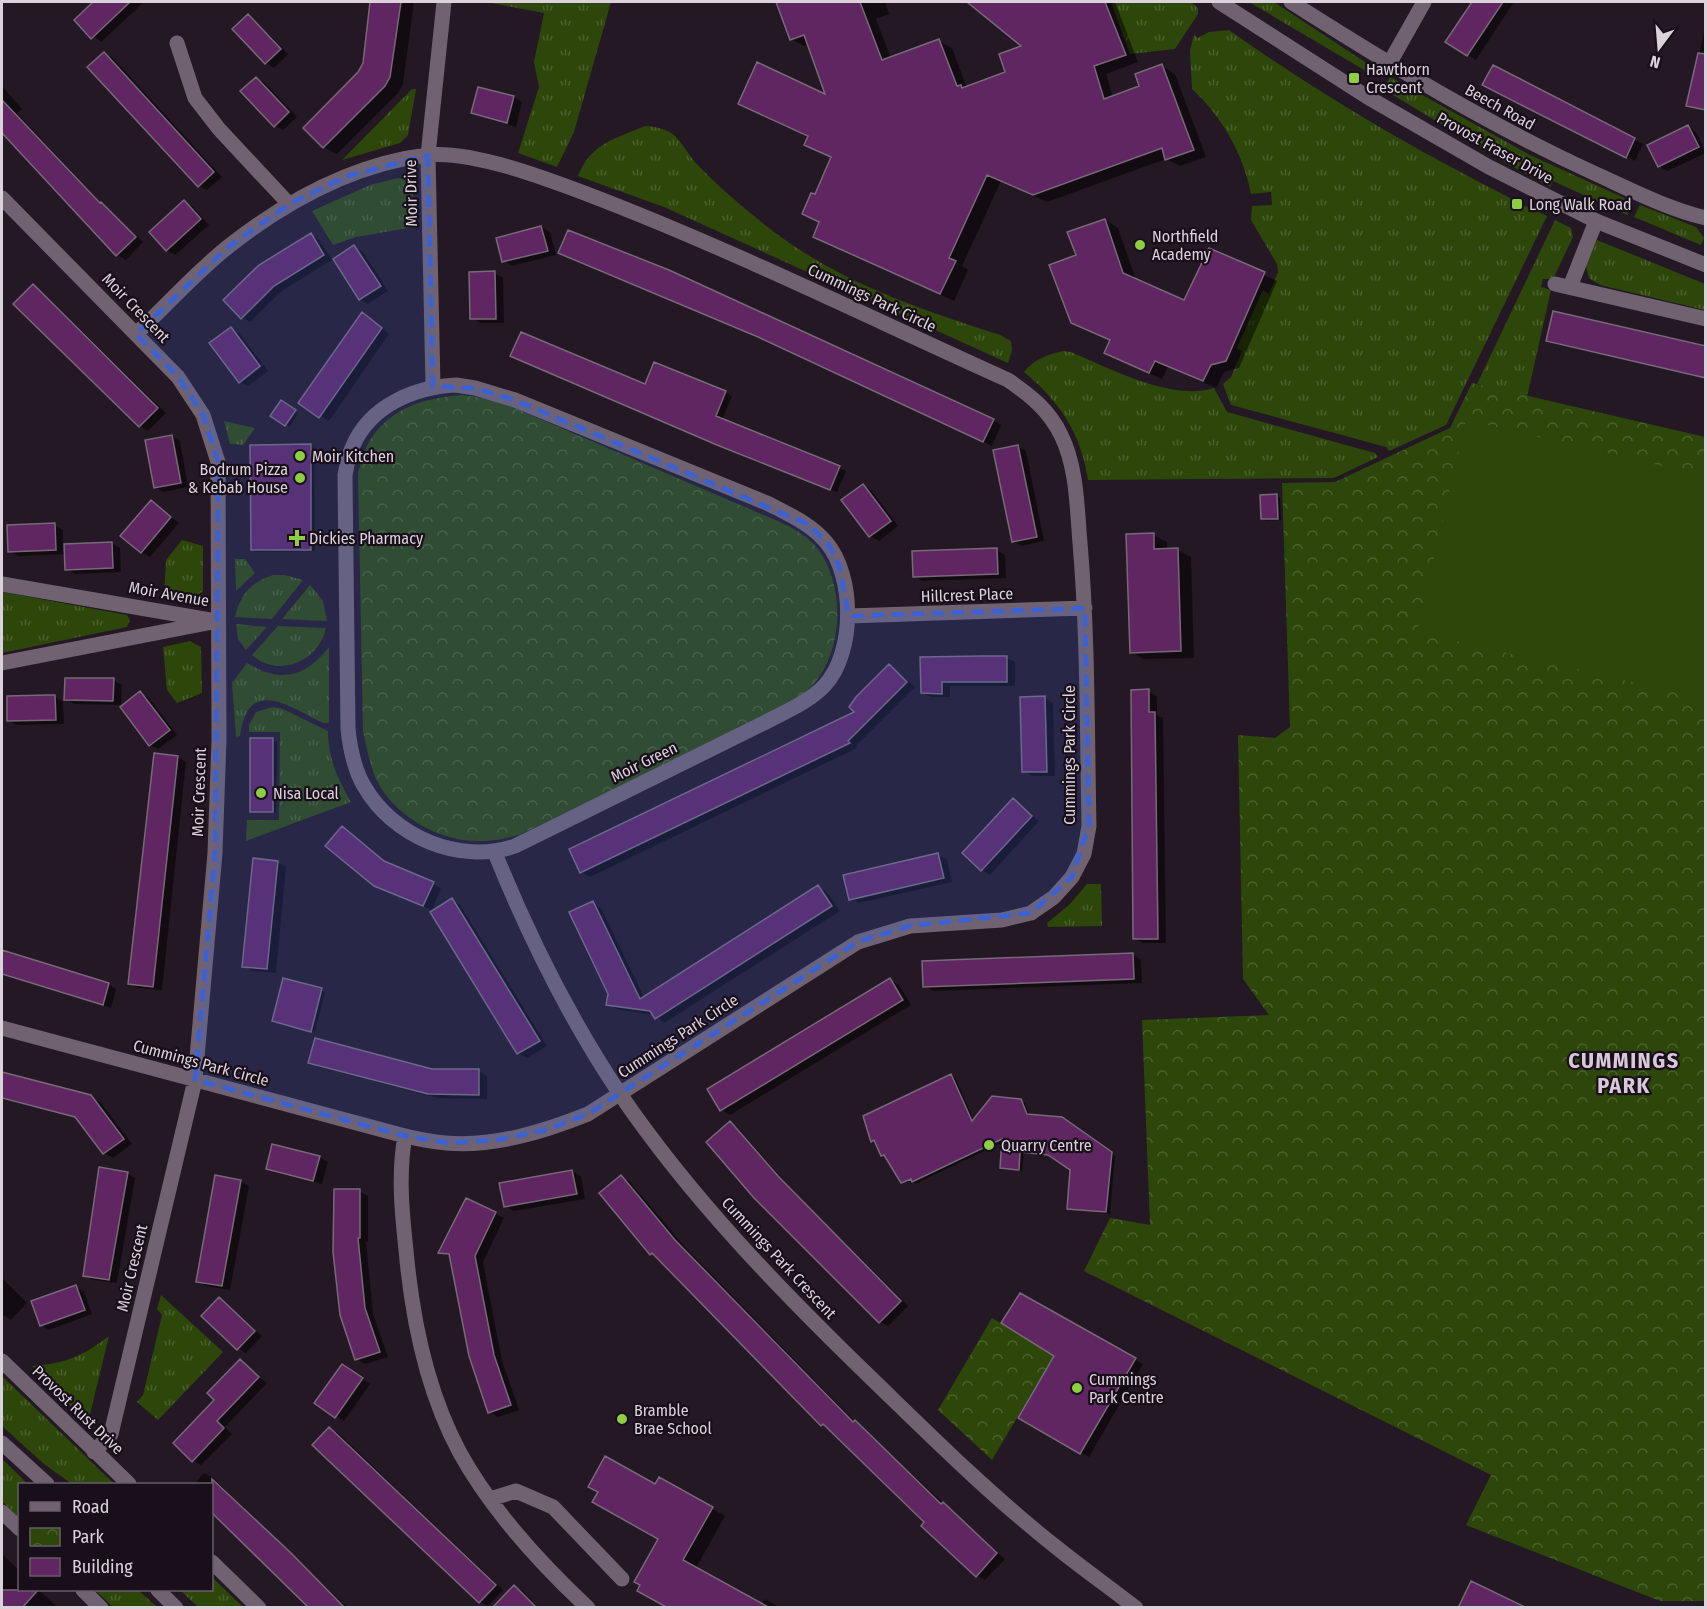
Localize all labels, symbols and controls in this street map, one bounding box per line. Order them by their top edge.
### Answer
north arrow [1629,18,1689,78]
text: N [1648,51,1662,72]
place label: Hawthorn Crescent [1366,60,1430,97]
marker: Hawthorn Crescent [1347,71,1361,85]
street label: Beech Road [1462,80,1538,134]
street label: Provost Fraser Drive [1434,108,1557,188]
street label: Moir Drive [401,159,421,227]
place label: Long Walk Road [1529,195,1632,214]
marker: Long Walk Road [1510,197,1524,211]
place label: Northfield Academy [1152,227,1218,264]
marker: Northfield Academy [1133,238,1147,252]
street label: Cummings Park Circle [805,260,939,336]
street label: Moir Crescent [98,269,174,347]
place label: Moir Kitchen [312,447,394,466]
marker: Moir Kitchen [293,449,307,463]
place label: Bodrum Pizza & Kebab House [188,460,288,497]
marker: Bodrum Pizza & Kebab House [293,471,307,485]
place label: Dickies Pharmacy [309,529,424,548]
marker: Dickies Pharmacy [290,531,304,545]
street label: Moir Avenue [127,578,211,610]
street label: Hillcrest Place [920,584,1014,606]
street label: Cummings Park Circle [1060,685,1079,825]
street label: Moir Green [608,738,680,786]
street label: Moir Crescent [188,746,210,837]
place label: Nisa Local [273,784,339,803]
marker: Nisa Local [254,786,268,800]
street label: Cummings Park Circle [614,990,742,1082]
street label: Cummings Park Circle [131,1036,271,1090]
district label: CUMMINGS PARK [1568,1047,1680,1099]
place label: Quarry Centre [1001,1136,1092,1155]
marker: Quarry Centre [982,1138,996,1152]
street label: Cummings Park Crescent [718,1193,841,1323]
street label: Moir Crescent [113,1222,151,1314]
street label: Provost Rust Drive [28,1362,128,1458]
place label: Cummings Park Centre [1089,1370,1164,1407]
marker: Cummings Park Centre [1070,1381,1084,1395]
place label: Bramble Brae School [634,1401,712,1438]
marker: Bramble Brae School [615,1412,629,1426]
legend [18,1483,213,1591]
text: Road [72,1496,109,1518]
text: Park [72,1526,105,1548]
text: Building [72,1556,133,1578]

